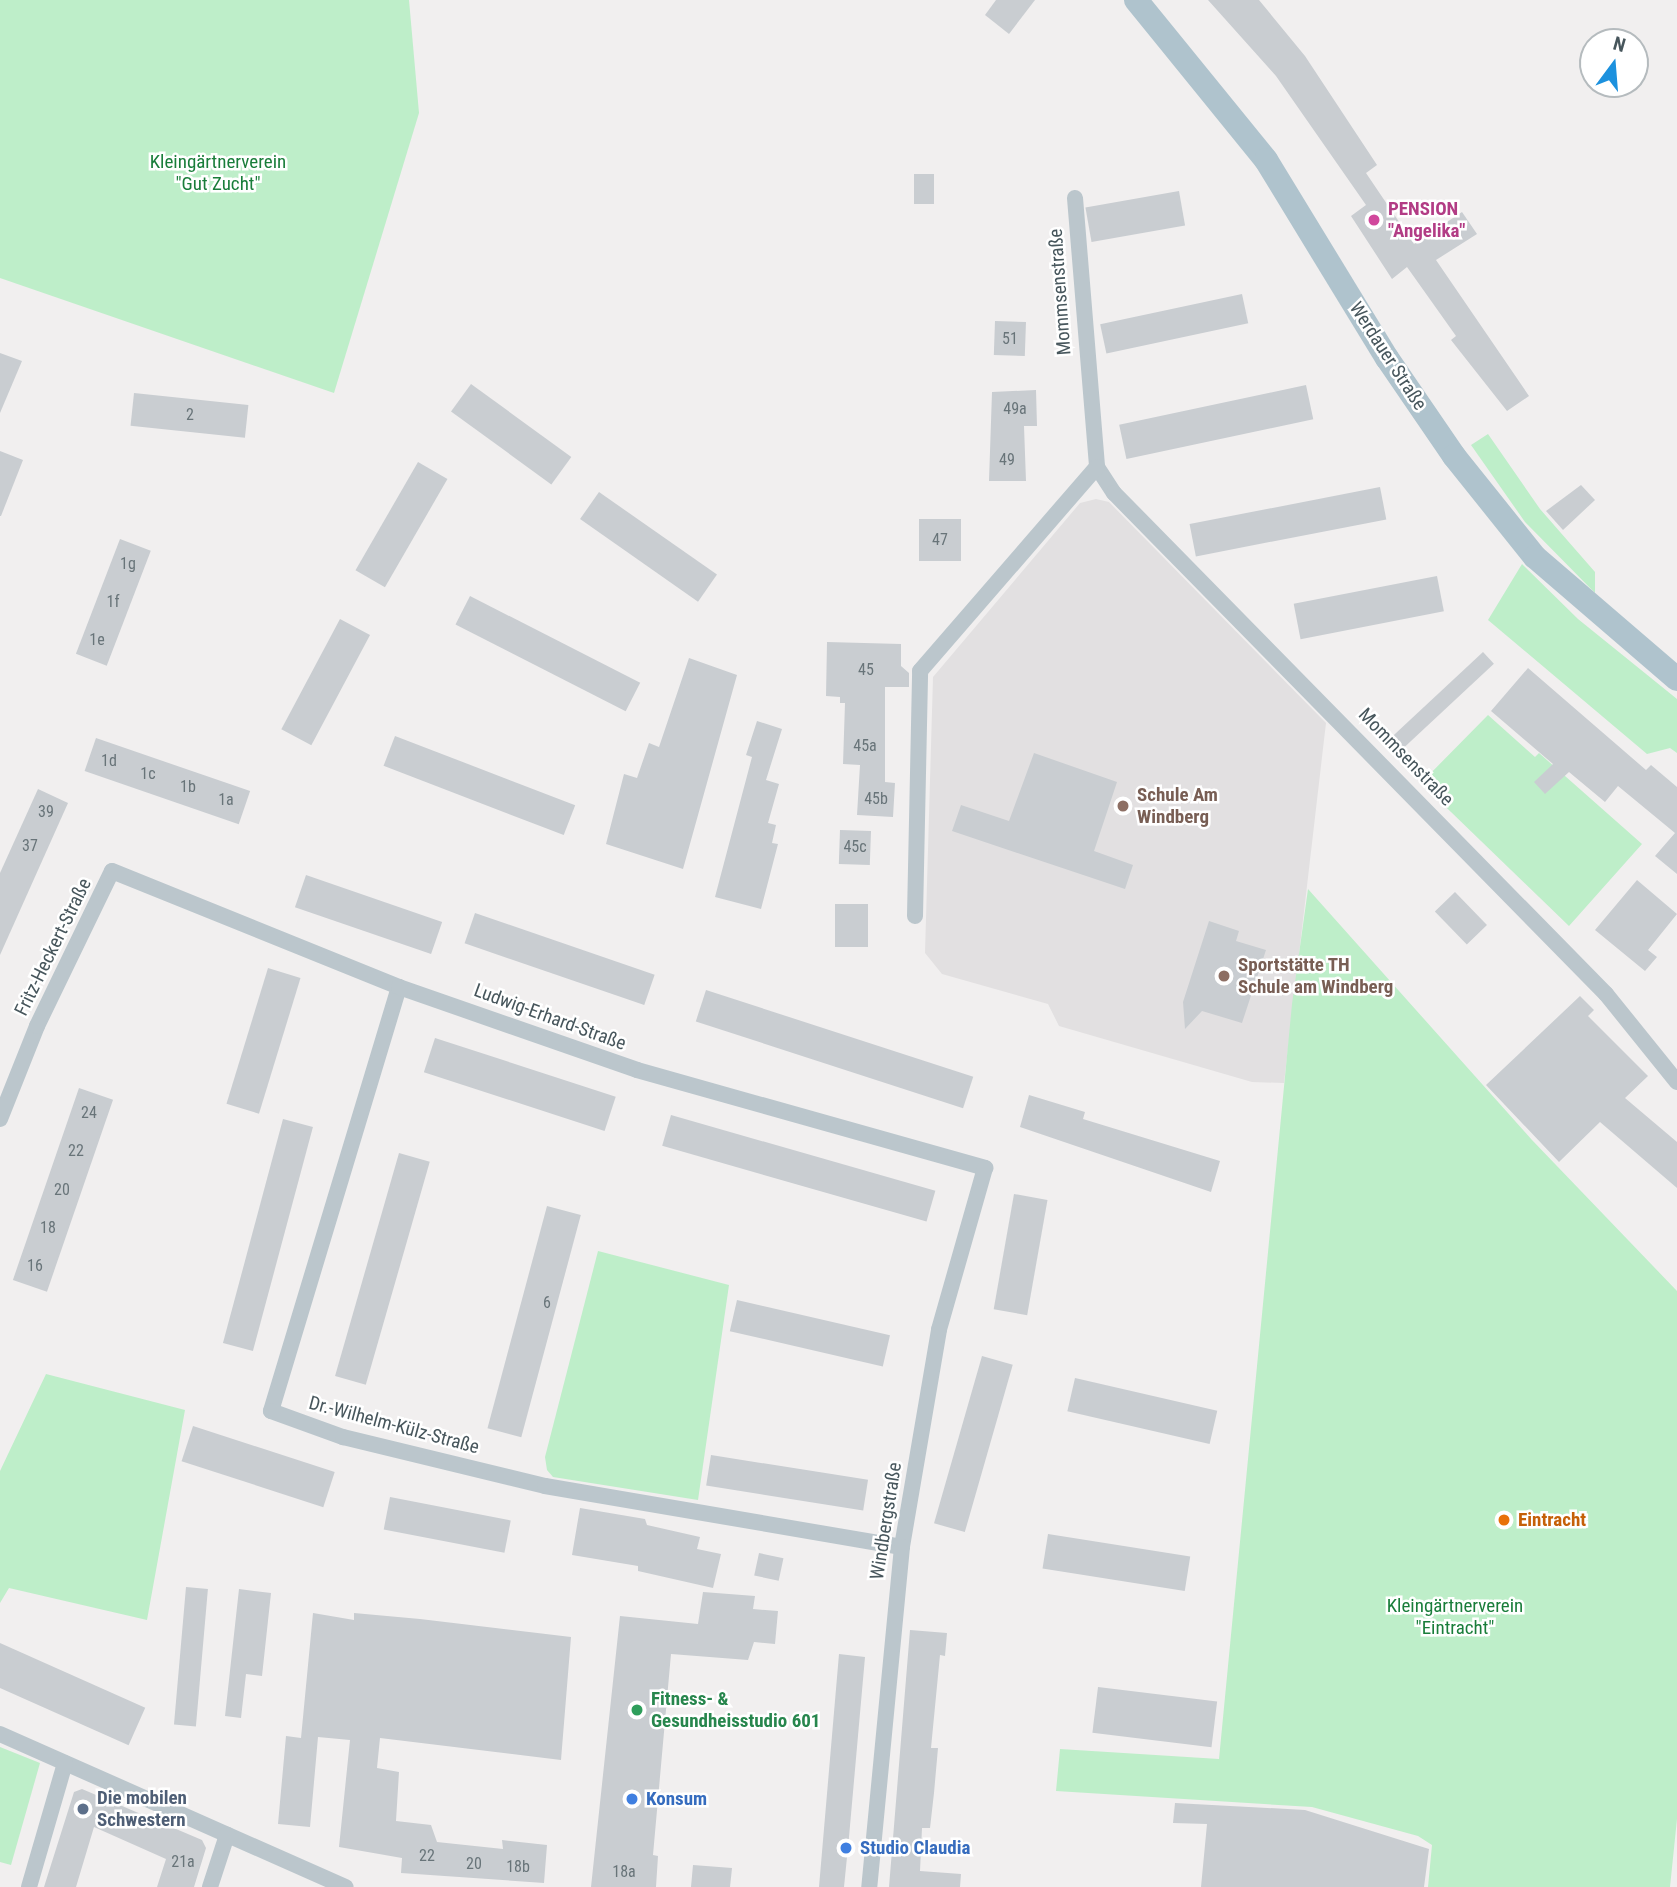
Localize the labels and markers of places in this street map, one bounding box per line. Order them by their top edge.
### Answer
place label: PENSION "Angelika" [1388,198,1465,242]
marker: PENSION "Angelika" [1366,212,1382,228]
place label: Schule Am Windberg [1137,784,1218,828]
marker: Schule Am Windberg [1115,798,1131,814]
place label: Sportstätte TH Schule am Windberg [1238,954,1393,998]
marker: Sportstätte TH Schule am Windberg [1216,968,1232,984]
place label: Eintracht [1518,1509,1586,1531]
marker: Eintracht [1496,1512,1512,1528]
place label: Fitness- & Gesundheisstudio 601 [651,1688,820,1732]
marker: Fitness- & Gesundheisstudio 601 [629,1702,645,1718]
place label: Die mobilen Schwestern [97,1787,187,1831]
place label: Konsum [646,1788,707,1810]
marker: Konsum [624,1791,640,1807]
marker: Die mobilen Schwestern [75,1801,91,1817]
place label: Studio Claudia [860,1837,971,1859]
marker: Studio Claudia [838,1840,854,1856]

